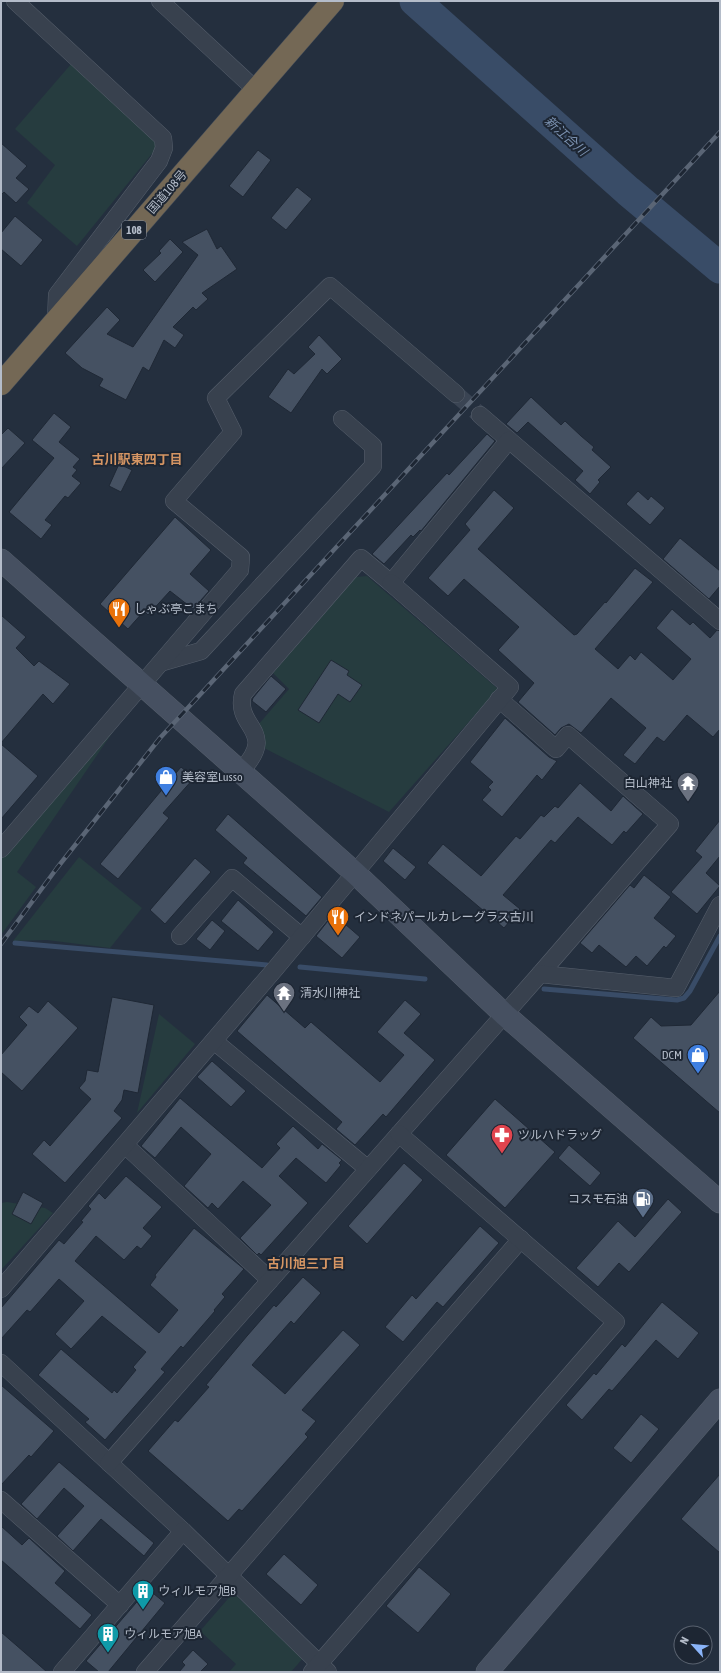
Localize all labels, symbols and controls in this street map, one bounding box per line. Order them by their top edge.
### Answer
water label: 新江合川 [542,113,592,160]
street label: 国道108号 [144,167,190,217]
road number: 108 [122,221,146,239]
district label: 古川駅東四丁目 [91,452,183,467]
restaurant icon: しゃぶ亭こまち [106,596,132,629]
place label: しゃぶ亭こまち [134,602,218,616]
shop icon: 美容室Lusso [153,764,179,797]
place label: 美容室Lusso [182,770,243,784]
temple icon: 白山神社 [675,770,701,803]
place label: 白山神社 [624,776,672,790]
restaurant icon: インドネパールカレーグラス古川 [325,904,351,937]
place label: インドネパールカレーグラス古川 [354,910,533,924]
temple icon: 清水川神社 [271,980,297,1013]
place label: 清水川神社 [300,986,360,1000]
shop icon: DCM [685,1042,711,1075]
place label: DCM [662,1048,682,1062]
pharmacy icon: ツルハドラッグ [489,1122,515,1155]
place label: ツルハドラッグ [518,1128,602,1142]
fuel station icon: コスモ石油 [630,1186,656,1219]
place label: コスモ石油 [568,1192,628,1206]
district label: 古川旭三丁目 [267,1256,345,1271]
building icon: ウィルモア旭B [130,1578,156,1611]
place label: ウィルモア旭B [158,1584,236,1598]
building icon: ウィルモア旭A [95,1621,121,1654]
north arrow [673,1625,713,1665]
place label: ウィルモア旭A [124,1627,202,1641]
text: N [677,1635,691,1646]

